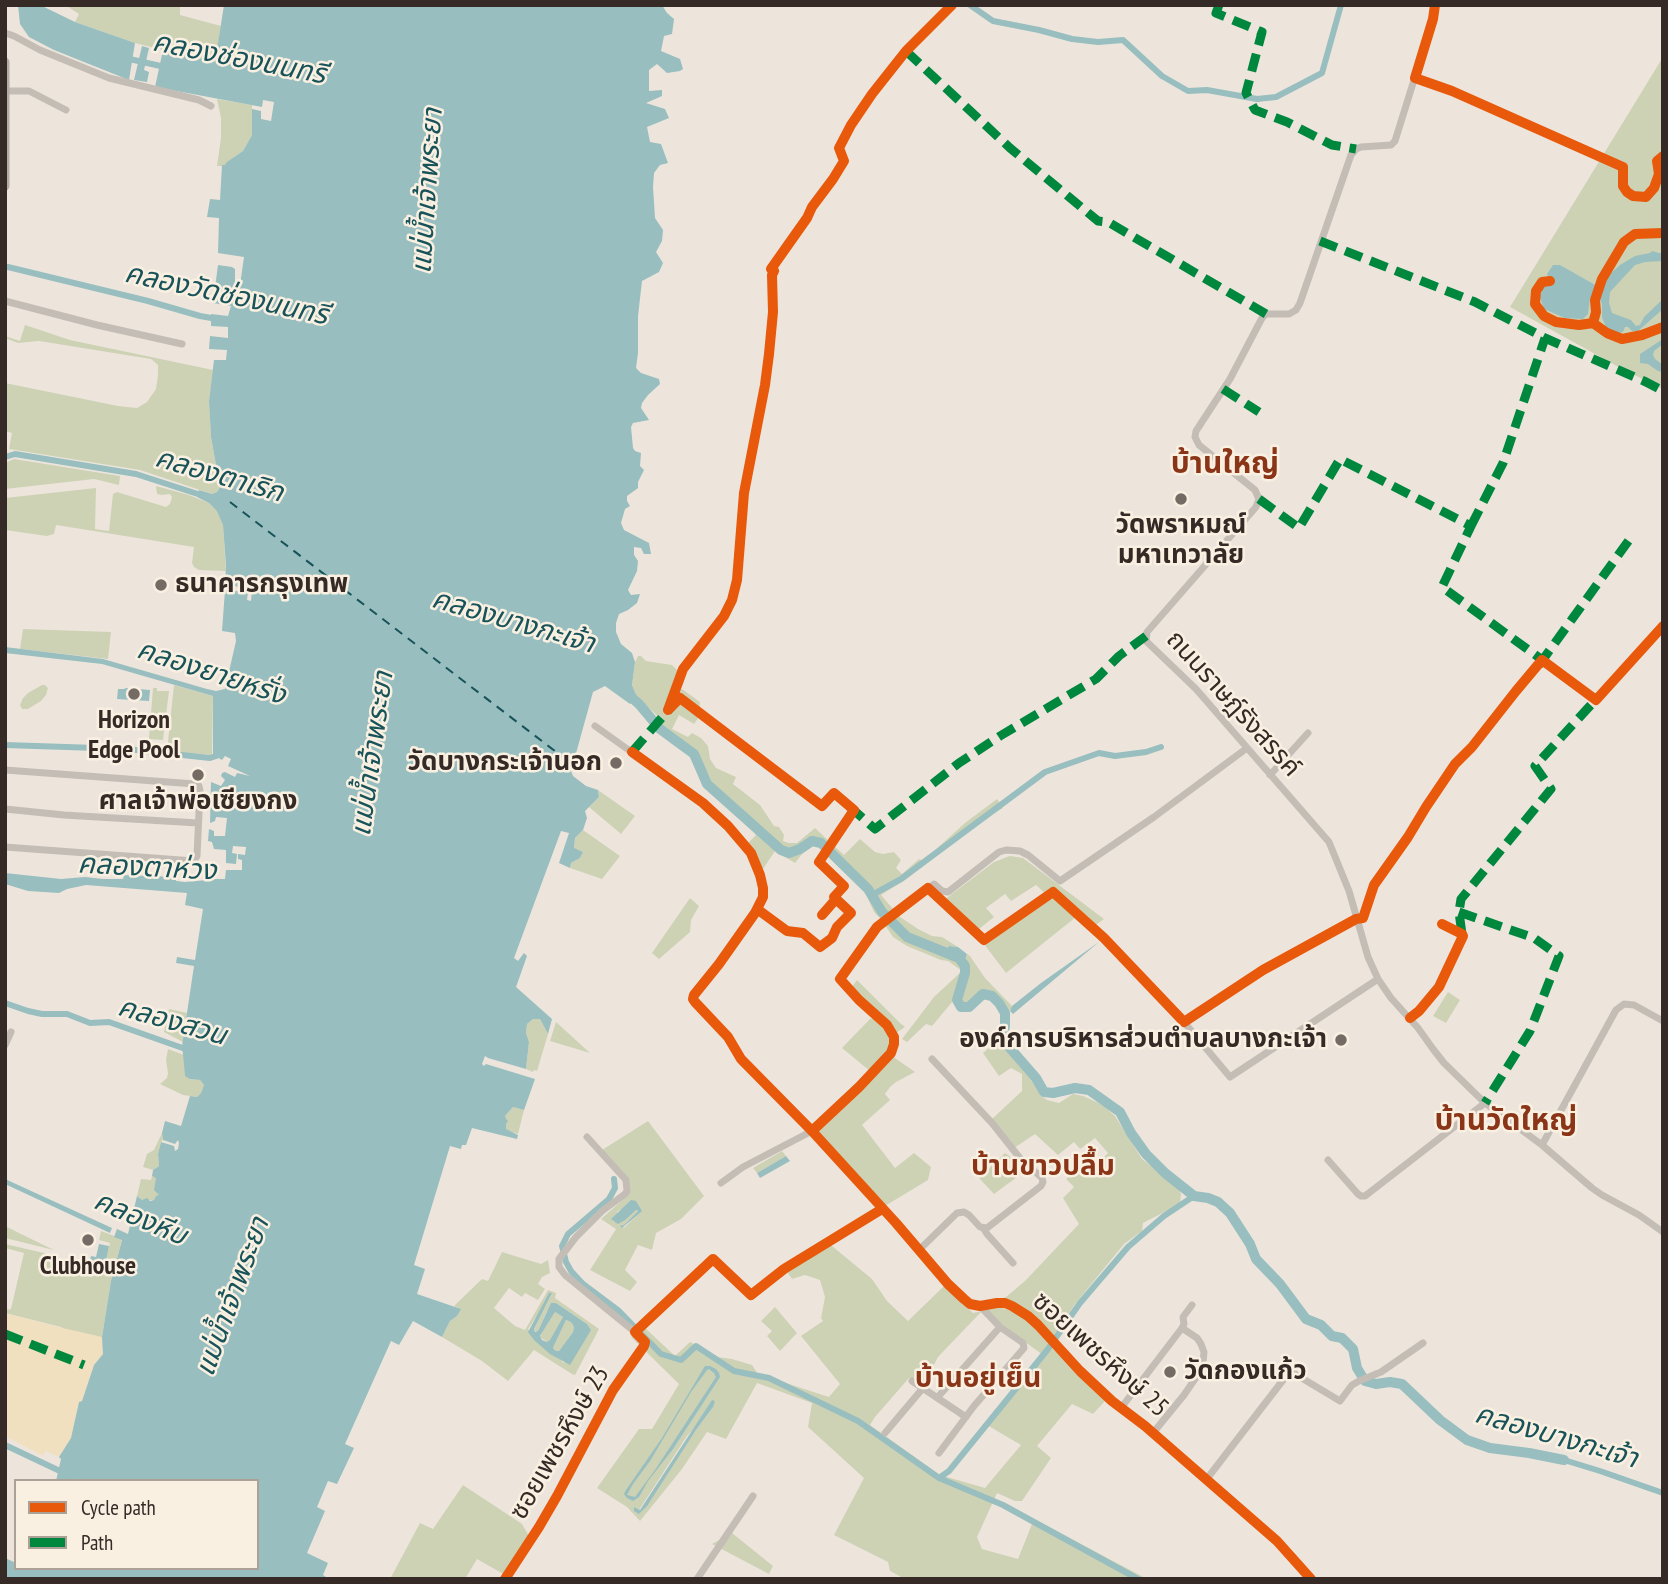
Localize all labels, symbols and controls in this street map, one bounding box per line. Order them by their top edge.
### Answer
water label: คลองช่องนนทรี [149,26,329,92]
water label: แม่น้ำเจ้าพระยา [405,107,451,275]
water label: คลองวัดช่องนนทรี [121,257,331,333]
water label: คลองตาเริก [151,442,287,510]
district label: บ้านใหญ่ [1171,446,1279,482]
marker: วัดพราหมณ์ มหาเทวาลัย [1173,491,1189,507]
place label: วัดพราหมณ์ มหาเทวาลัย [1116,510,1246,572]
place label: ธนาคารกรุงเทพ [175,569,348,601]
marker: ธนาคารกรุงเทพ [153,577,169,593]
water label: คลองบางกะเจ้า [428,583,598,661]
street label: ถนนราษฎ์รังสรรค์ [1159,624,1307,784]
water label: คลองยายหรั่ง [133,633,289,713]
water label: แม่น้ำเจ้าพระยา [345,670,401,838]
marker: Horizon Edge Pool [126,686,142,702]
place label: Horizon Edge Pool [88,705,180,766]
place label: วัดบางกระเจ้านอก [408,747,602,779]
marker: วัดบางกระเจ้านอก [608,755,624,771]
marker: ศาลเจ้าพ่อเซียงกง [190,767,206,783]
place label: ศาลเจ้าพ่อเซียงกง [99,786,297,818]
water label: คลองตาห่วง [77,848,217,888]
water label: คลองสวน [114,991,230,1053]
place label: องค์การบริหารส่วนตำบลบางกะเจ้า [959,1024,1327,1056]
marker: องค์การบริหารส่วนตำบลบางกะเจ้า [1333,1032,1349,1048]
district label: บ้านวัดใหญ่ [1435,1103,1577,1139]
district label: บ้านขาวปลื้ม [971,1150,1115,1184]
water label: คลองหีบ [88,1184,192,1254]
water label: แม่น้ำเจ้าพระยา [189,1213,277,1381]
marker: Clubhouse [80,1232,96,1248]
place label: Clubhouse [40,1251,136,1283]
street label: ซอยเพชรหึงษ์ 25 [1026,1286,1174,1424]
place label: วัดกองแก้ว [1184,1356,1307,1388]
street label: ซอยเพชรหึงษ์ 23 [504,1361,616,1525]
district label: บ้านอยู่เย็น [915,1362,1041,1396]
marker: วัดกองแก้ว [1162,1364,1178,1380]
water label: คลองบางกะเจ้า [1471,1398,1641,1476]
legend [14,1479,259,1570]
text: Cycle path [81,1494,156,1521]
text: Path [81,1529,113,1556]

